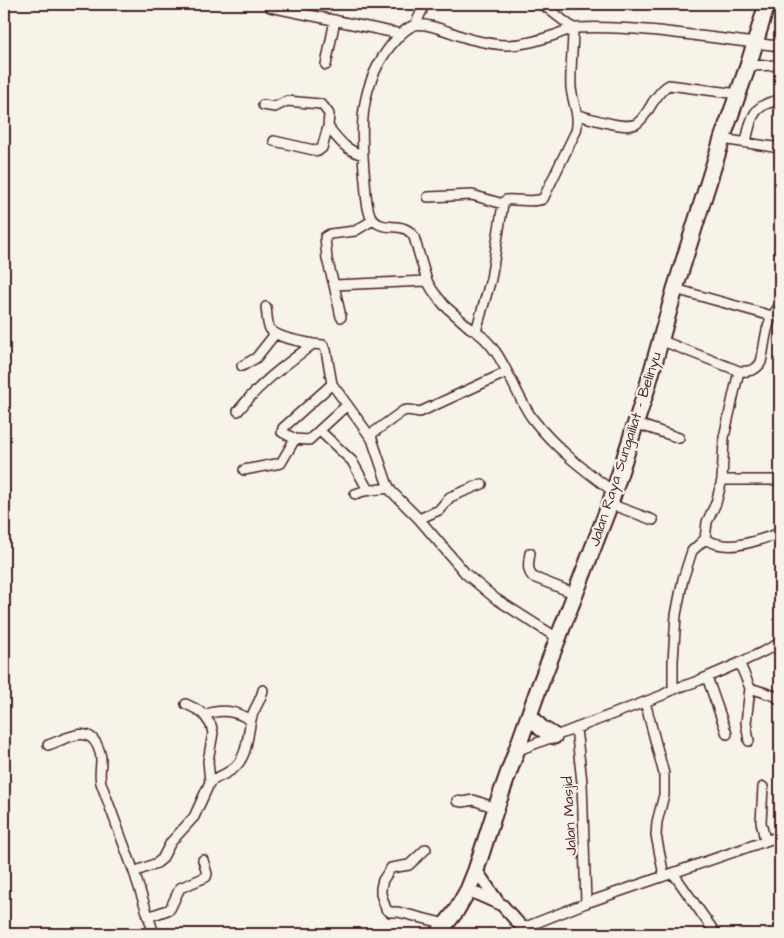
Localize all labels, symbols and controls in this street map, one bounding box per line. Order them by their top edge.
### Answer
street label: Jalan Raya Sungailiat - Belinyu [584,349,668,549]
street label: Jalan Masjid [557,776,582,856]

